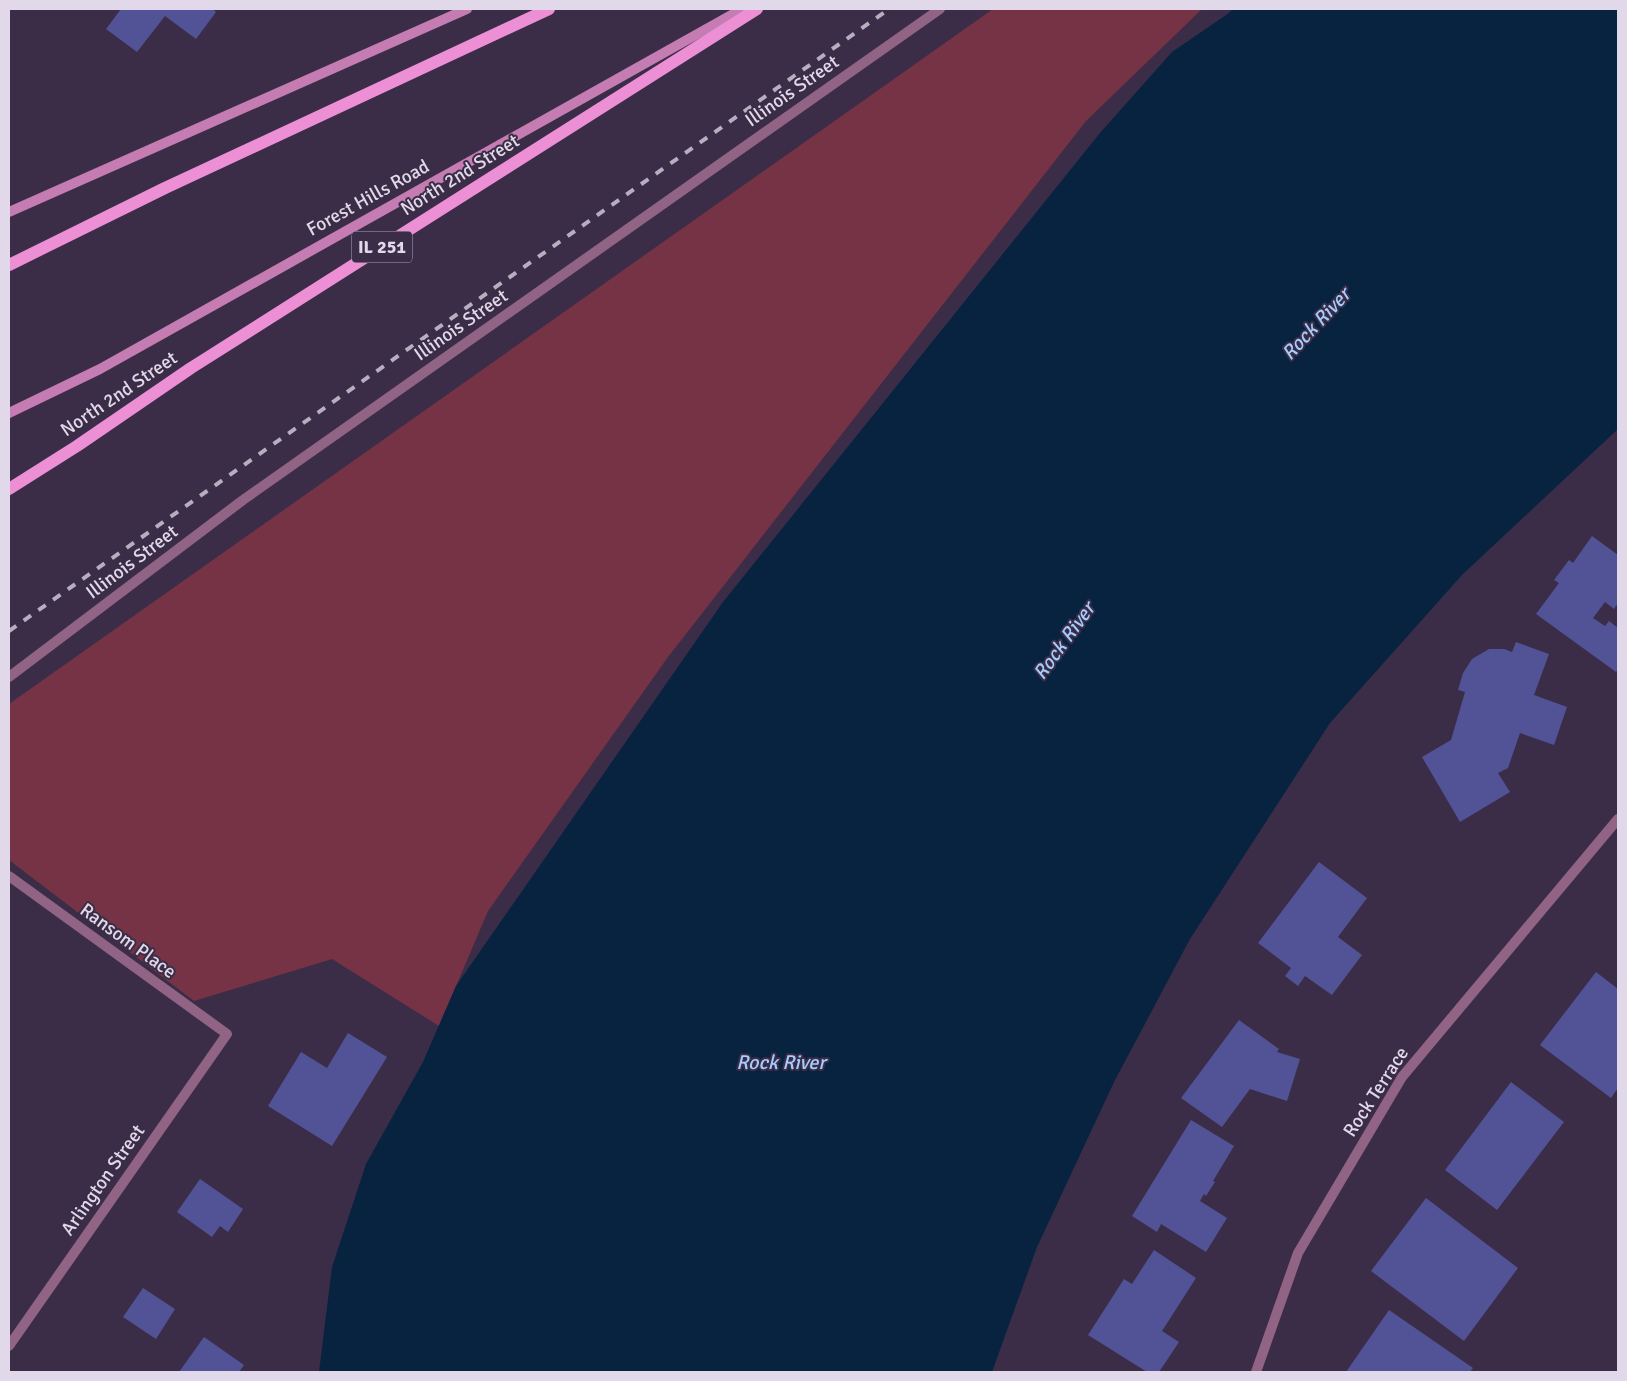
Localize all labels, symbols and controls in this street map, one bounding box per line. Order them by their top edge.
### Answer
street label: Illinois Street [740,50,844,132]
street label: North 2nd Street [396,129,524,221]
street label: Forest Hills Road [302,154,434,242]
road number: IL 251 [352,232,412,262]
water label: Rock River [1276,281,1357,365]
street label: Illinois Street [409,284,513,366]
street label: North 2nd Street [56,346,182,442]
street label: Illinois Street [81,519,183,604]
water label: Rock River [1028,595,1102,685]
street label: Ransom Place [75,898,181,984]
street label: Rock Terrace [1338,1042,1414,1142]
water label: Rock River [736,1050,828,1075]
street label: Arlington Street [56,1120,150,1240]

